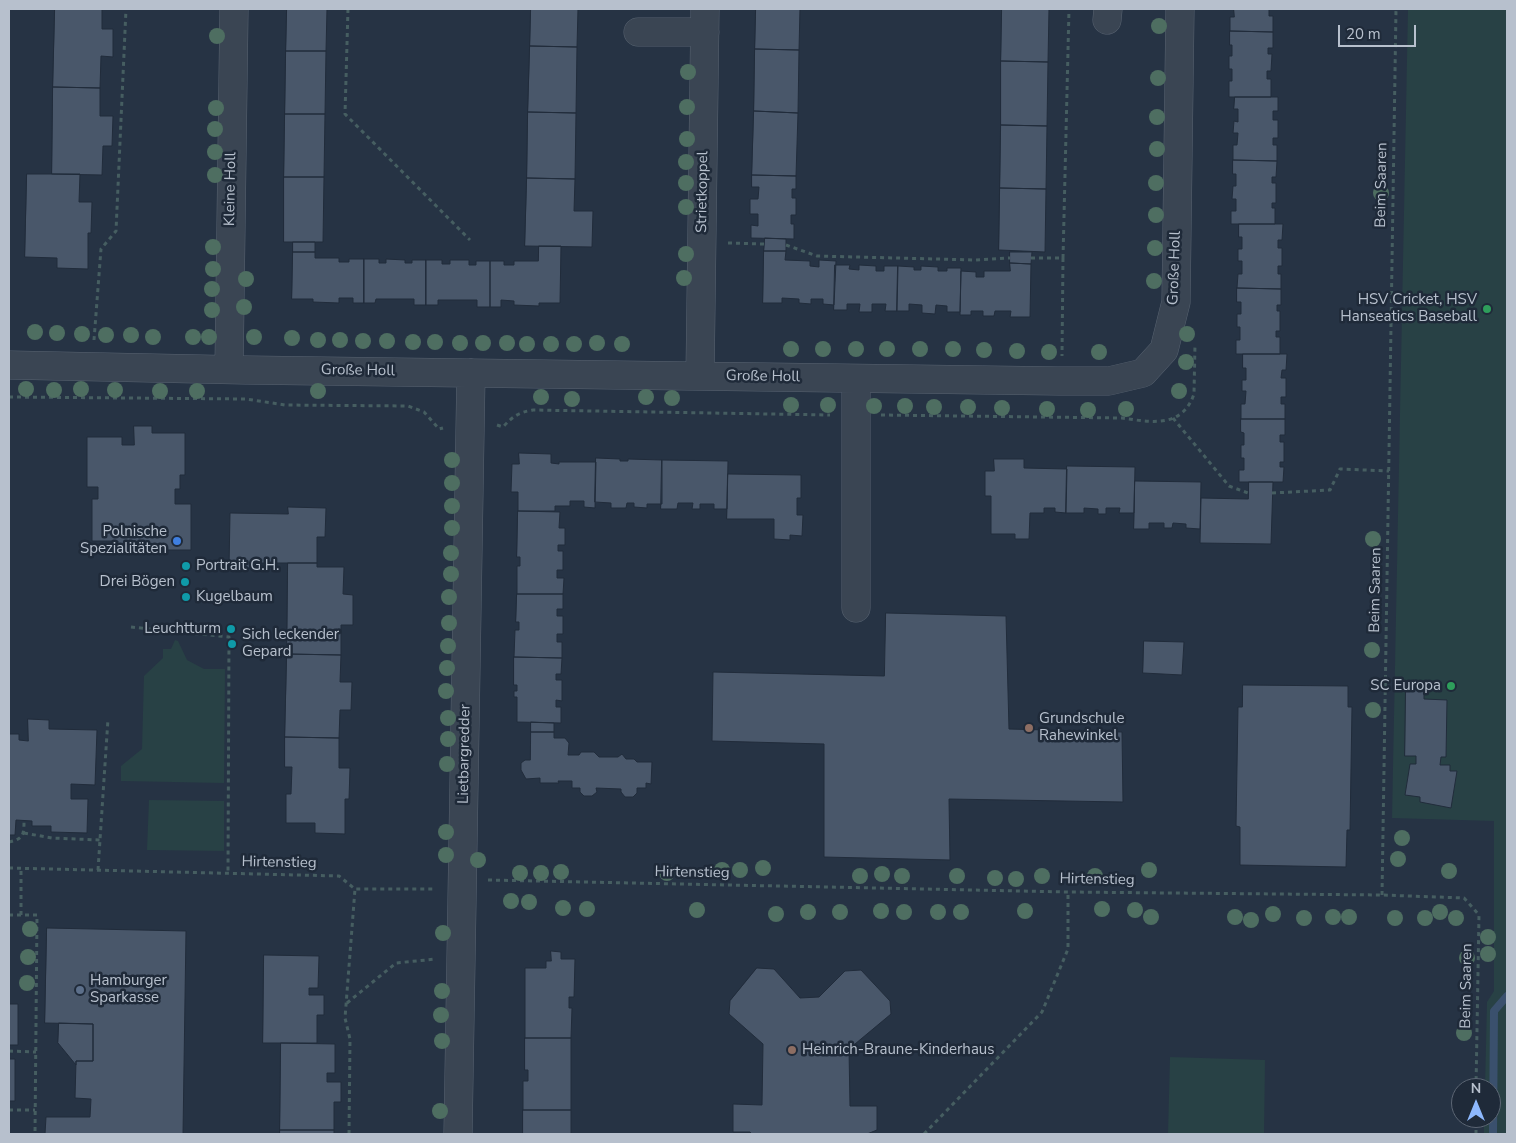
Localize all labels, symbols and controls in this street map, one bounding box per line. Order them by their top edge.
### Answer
scale bar [1341,15,1418,47]
text: 20 m [1346,24,1381,44]
street label: Beim Saaren [1372,142,1392,228]
street label: Strietkoppel [693,151,713,233]
street label: Kleine Holl [221,152,241,226]
street label: Große Holl [1165,231,1185,305]
place label: HSV Cricket, HSV Hanseatics Baseball [1340,291,1477,326]
marker: HSV Cricket, HSV Hanseatics Baseball [1481,303,1493,315]
street label: Große Holl [321,361,395,381]
street label: Große Holl [726,367,800,387]
place label: Polnische Spezialitäten [80,523,167,558]
marker: Polnische Spezialitäten [171,535,183,547]
street label: Beim Saaren [1366,547,1386,633]
place label: Portrait G.H. [196,557,279,575]
marker: Portrait G.H. [180,560,192,572]
place label: Drei Bögen [100,573,175,591]
marker: Drei Bögen [179,576,191,588]
place label: Kugelbaum [196,588,273,606]
marker: Kugelbaum [180,591,192,603]
place label: Leuchtturm [144,620,221,638]
marker: Leuchtturm [225,623,237,635]
place label: Sich leckender Gepard [242,626,339,661]
marker: Sich leckender Gepard [226,638,238,650]
place label: SC Europa [1370,677,1441,695]
marker: SC Europa [1445,680,1457,692]
street label: Lietbargredder [455,704,475,804]
place label: Grundschule Rahewinkel [1039,710,1124,745]
marker: Grundschule Rahewinkel [1023,722,1035,734]
street label: Hirtenstieg [241,853,317,873]
street label: Hirtenstieg [654,863,730,883]
street label: Hirtenstieg [1059,870,1135,890]
street label: Beim Saaren [1457,943,1477,1029]
place label: Hamburger Sparkasse [90,972,167,1007]
marker: Hamburger Sparkasse [74,984,86,996]
place label: Heinrich-Braune-Kinderhaus [802,1041,994,1059]
marker: Heinrich-Braune-Kinderhaus [786,1044,798,1056]
north arrow [1451,1078,1501,1128]
text: N [1471,1079,1481,1098]

